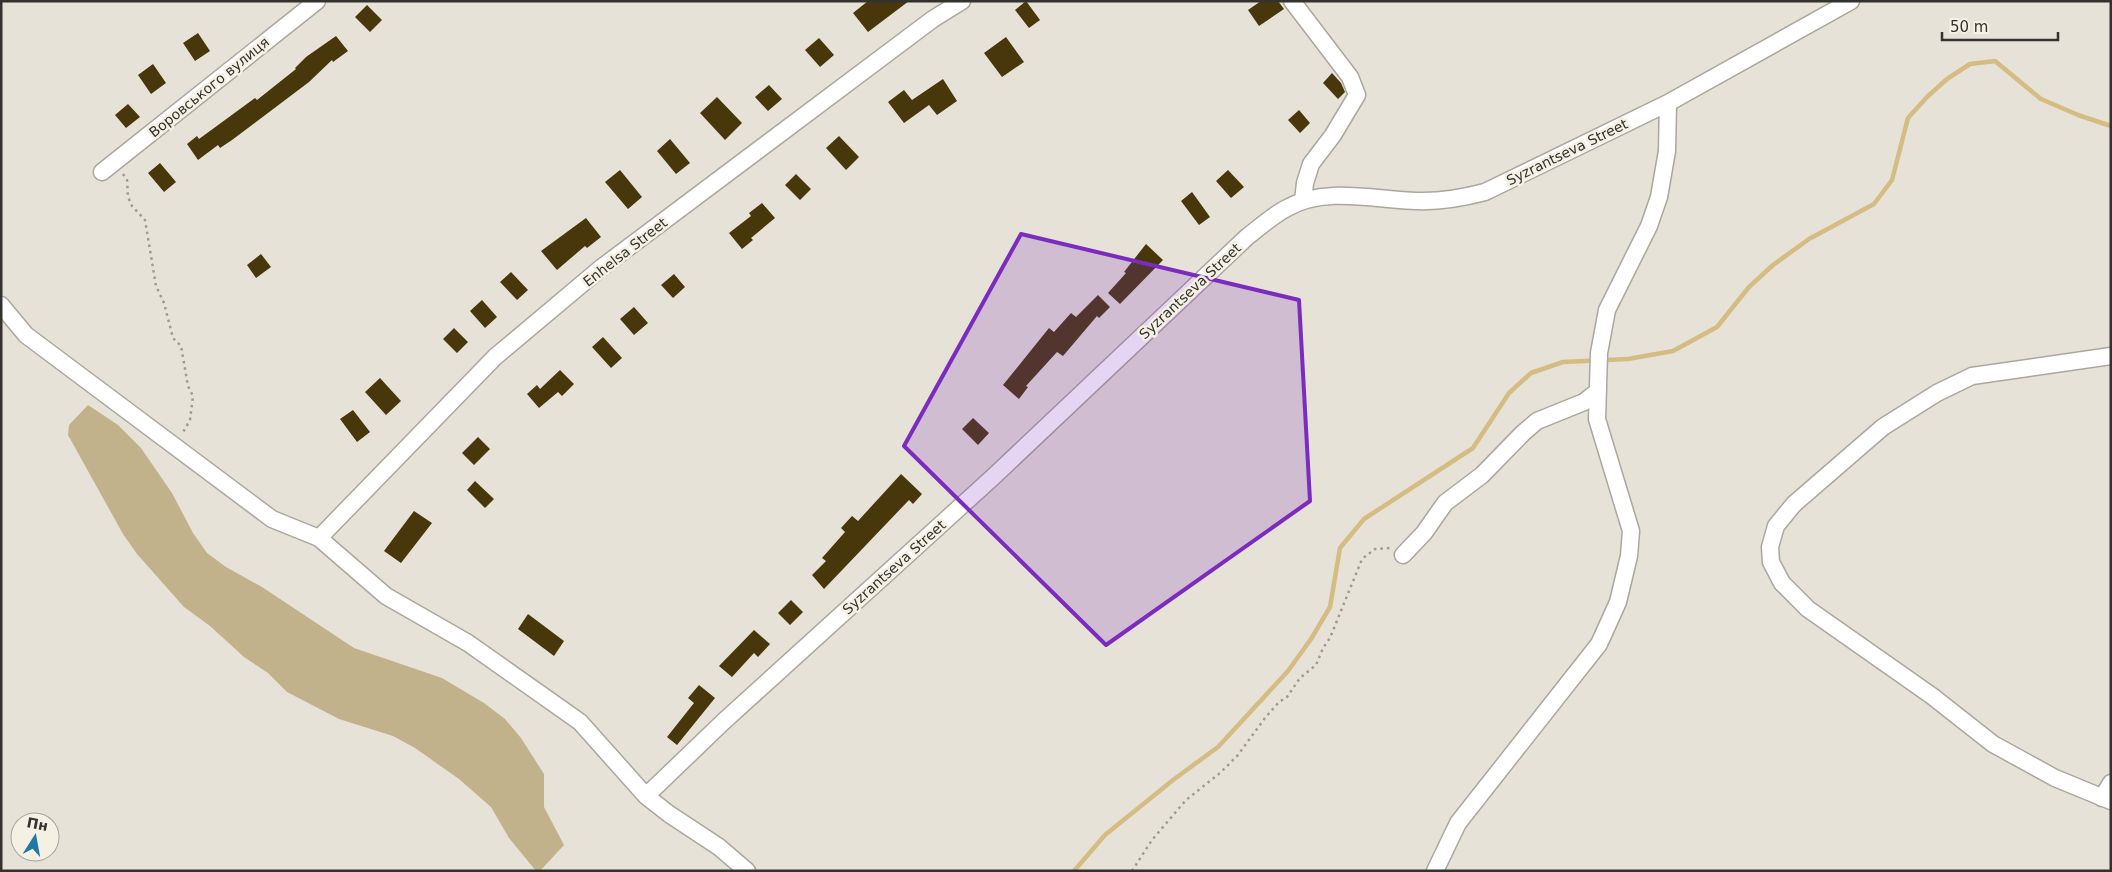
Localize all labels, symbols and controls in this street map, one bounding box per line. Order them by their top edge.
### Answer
scale bar [1942,10,2058,42]
text: 50 m [1950,18,1988,36]
street label: Воровського вулиця [146,34,272,140]
street label: Syzrantseva Street [1504,115,1631,188]
street label: Enhelsa Street [580,214,670,290]
street label: Syzrantseva Street [1136,239,1244,342]
street label: Syzrantseva Street [839,516,949,617]
north arrow [10,812,60,862]
text: Пн [25,814,50,834]

